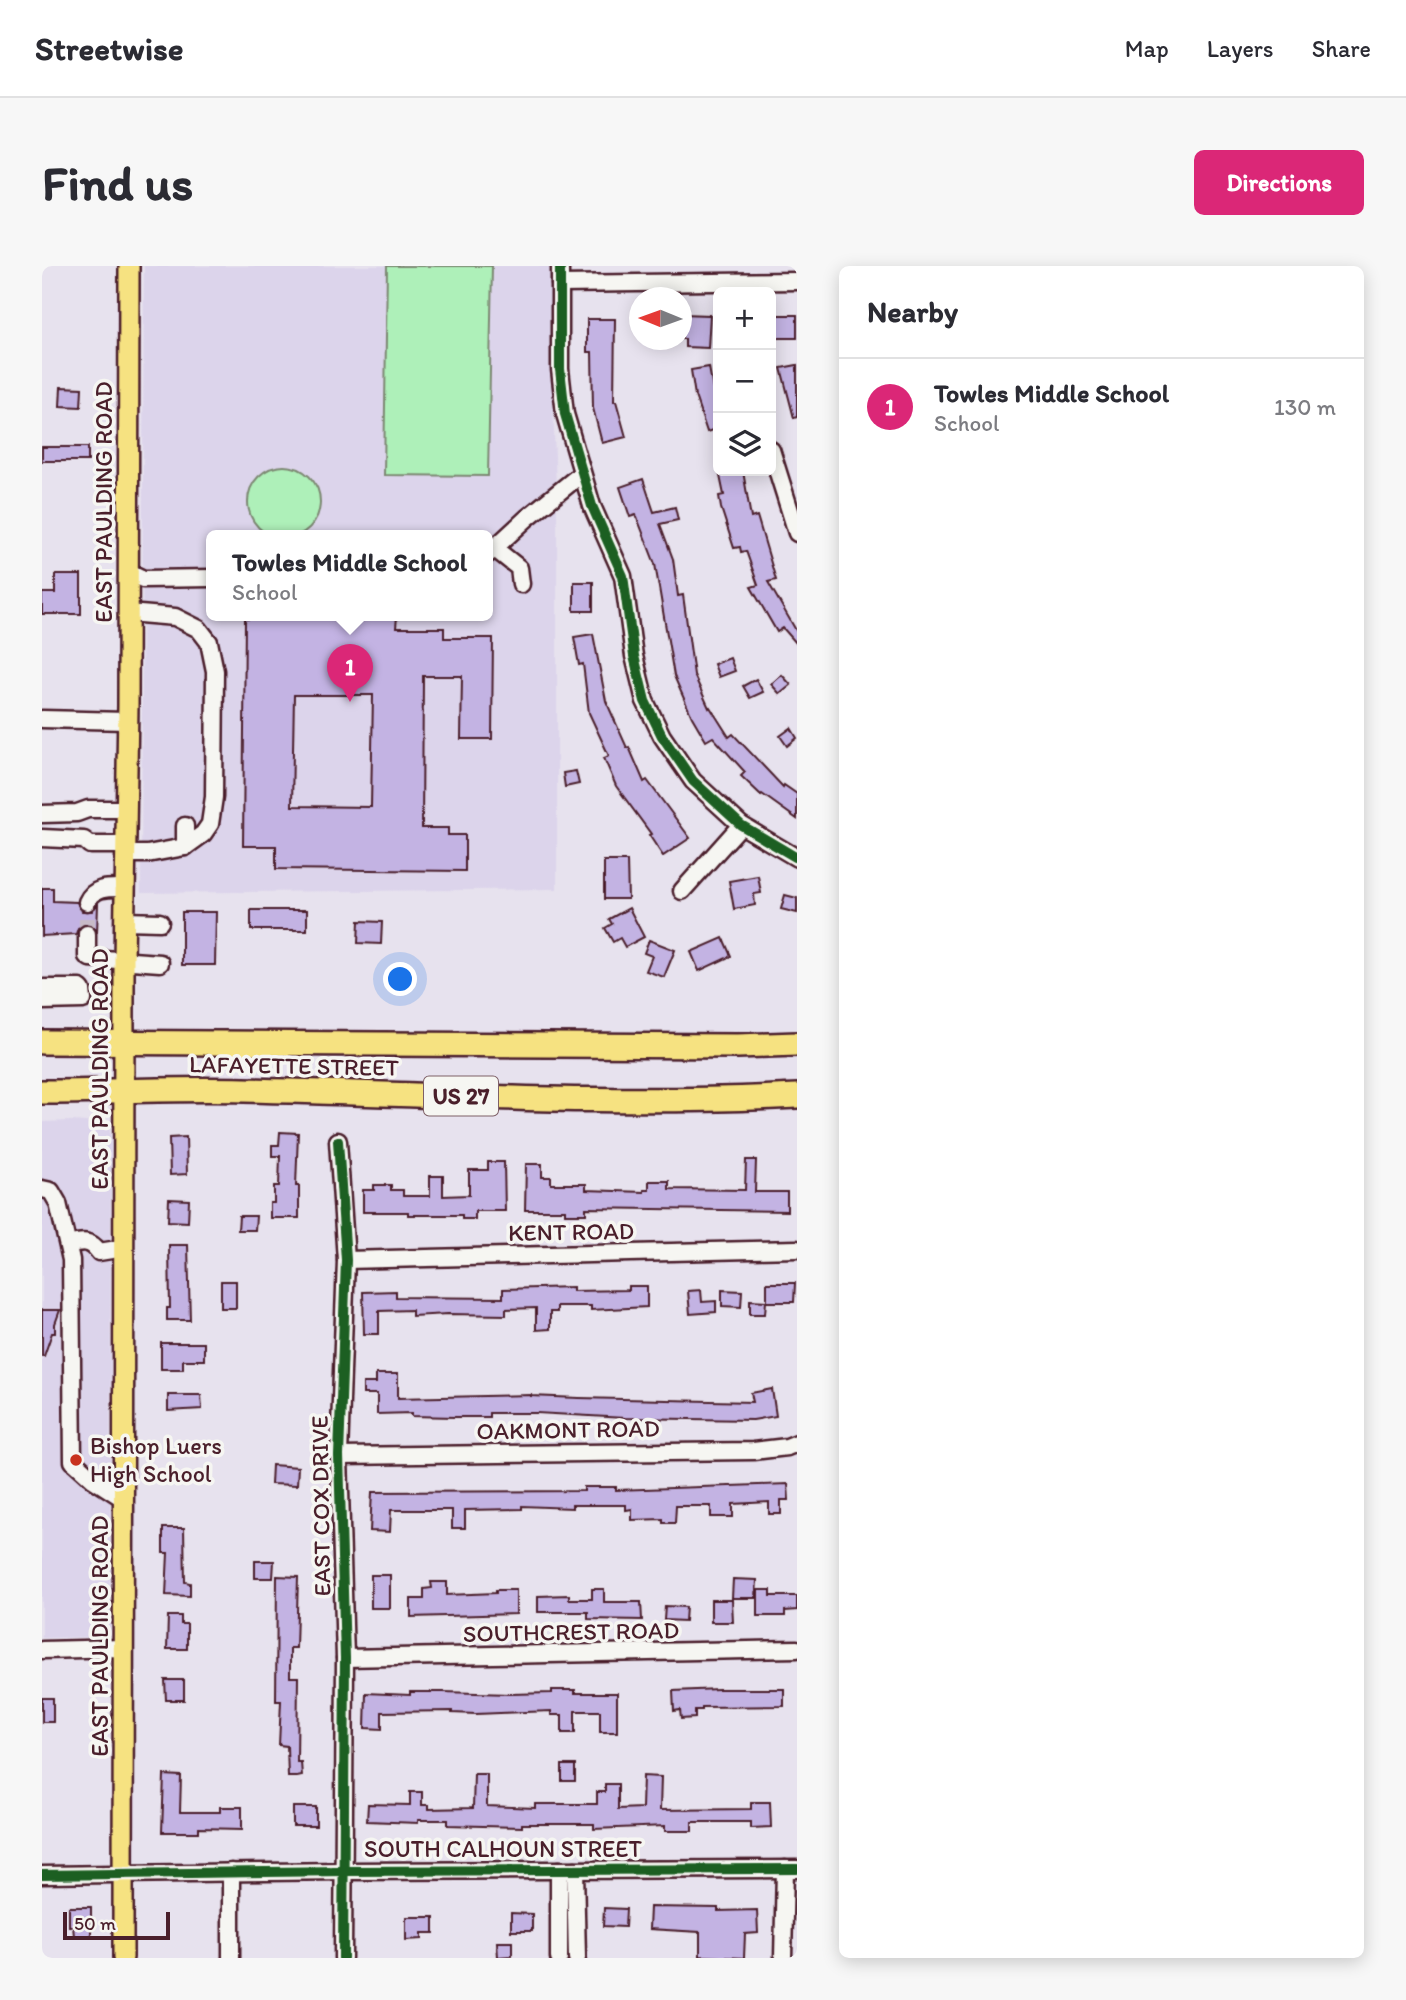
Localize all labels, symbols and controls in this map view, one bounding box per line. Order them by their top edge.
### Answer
text: Streetwise [35,29,184,68]
text: Map [1125,34,1169,63]
text: Layers [1207,34,1274,63]
text: Share [1312,34,1371,63]
button: Directions [1194,150,1364,215]
text: Find us [42,153,193,212]
north arrow [629,287,692,350]
map controls [713,287,776,476]
button: + [713,287,776,350]
text: Nearby [867,293,958,330]
button: − [713,350,776,413]
text: Towles Middle School [934,377,1169,409]
street label: EAST PAULDING ROAD [89,381,118,623]
text: 1 [885,393,895,421]
text: 130 m [1274,393,1336,421]
text: School [934,409,999,437]
button: layers [713,413,776,476]
popup [206,530,493,621]
text: Towles Middle School [232,546,467,578]
text: School [232,578,297,606]
pin: 1 [327,644,373,702]
street label: EAST PAULDING ROAD [85,948,114,1190]
your location [383,962,417,996]
street label: LAFAYETTE STREET [189,1049,400,1082]
road number: US 27 [424,1076,498,1116]
street label: KENT ROAD [508,1216,634,1247]
street label: OAKMONT ROAD [476,1413,660,1446]
street label: EAST COX DRIVE [304,1415,337,1597]
place label: Bishop Luers High School [90,1431,222,1488]
marker: Bishop Luers High School [68,1452,84,1468]
street label: EAST PAULDING ROAD [85,1515,114,1757]
street label: SOUTHCREST ROAD [463,1615,679,1648]
street label: SOUTH CALHOUN STREET [364,1834,643,1863]
scale bar [63,1909,170,1941]
text: 50 m [74,1912,116,1935]

